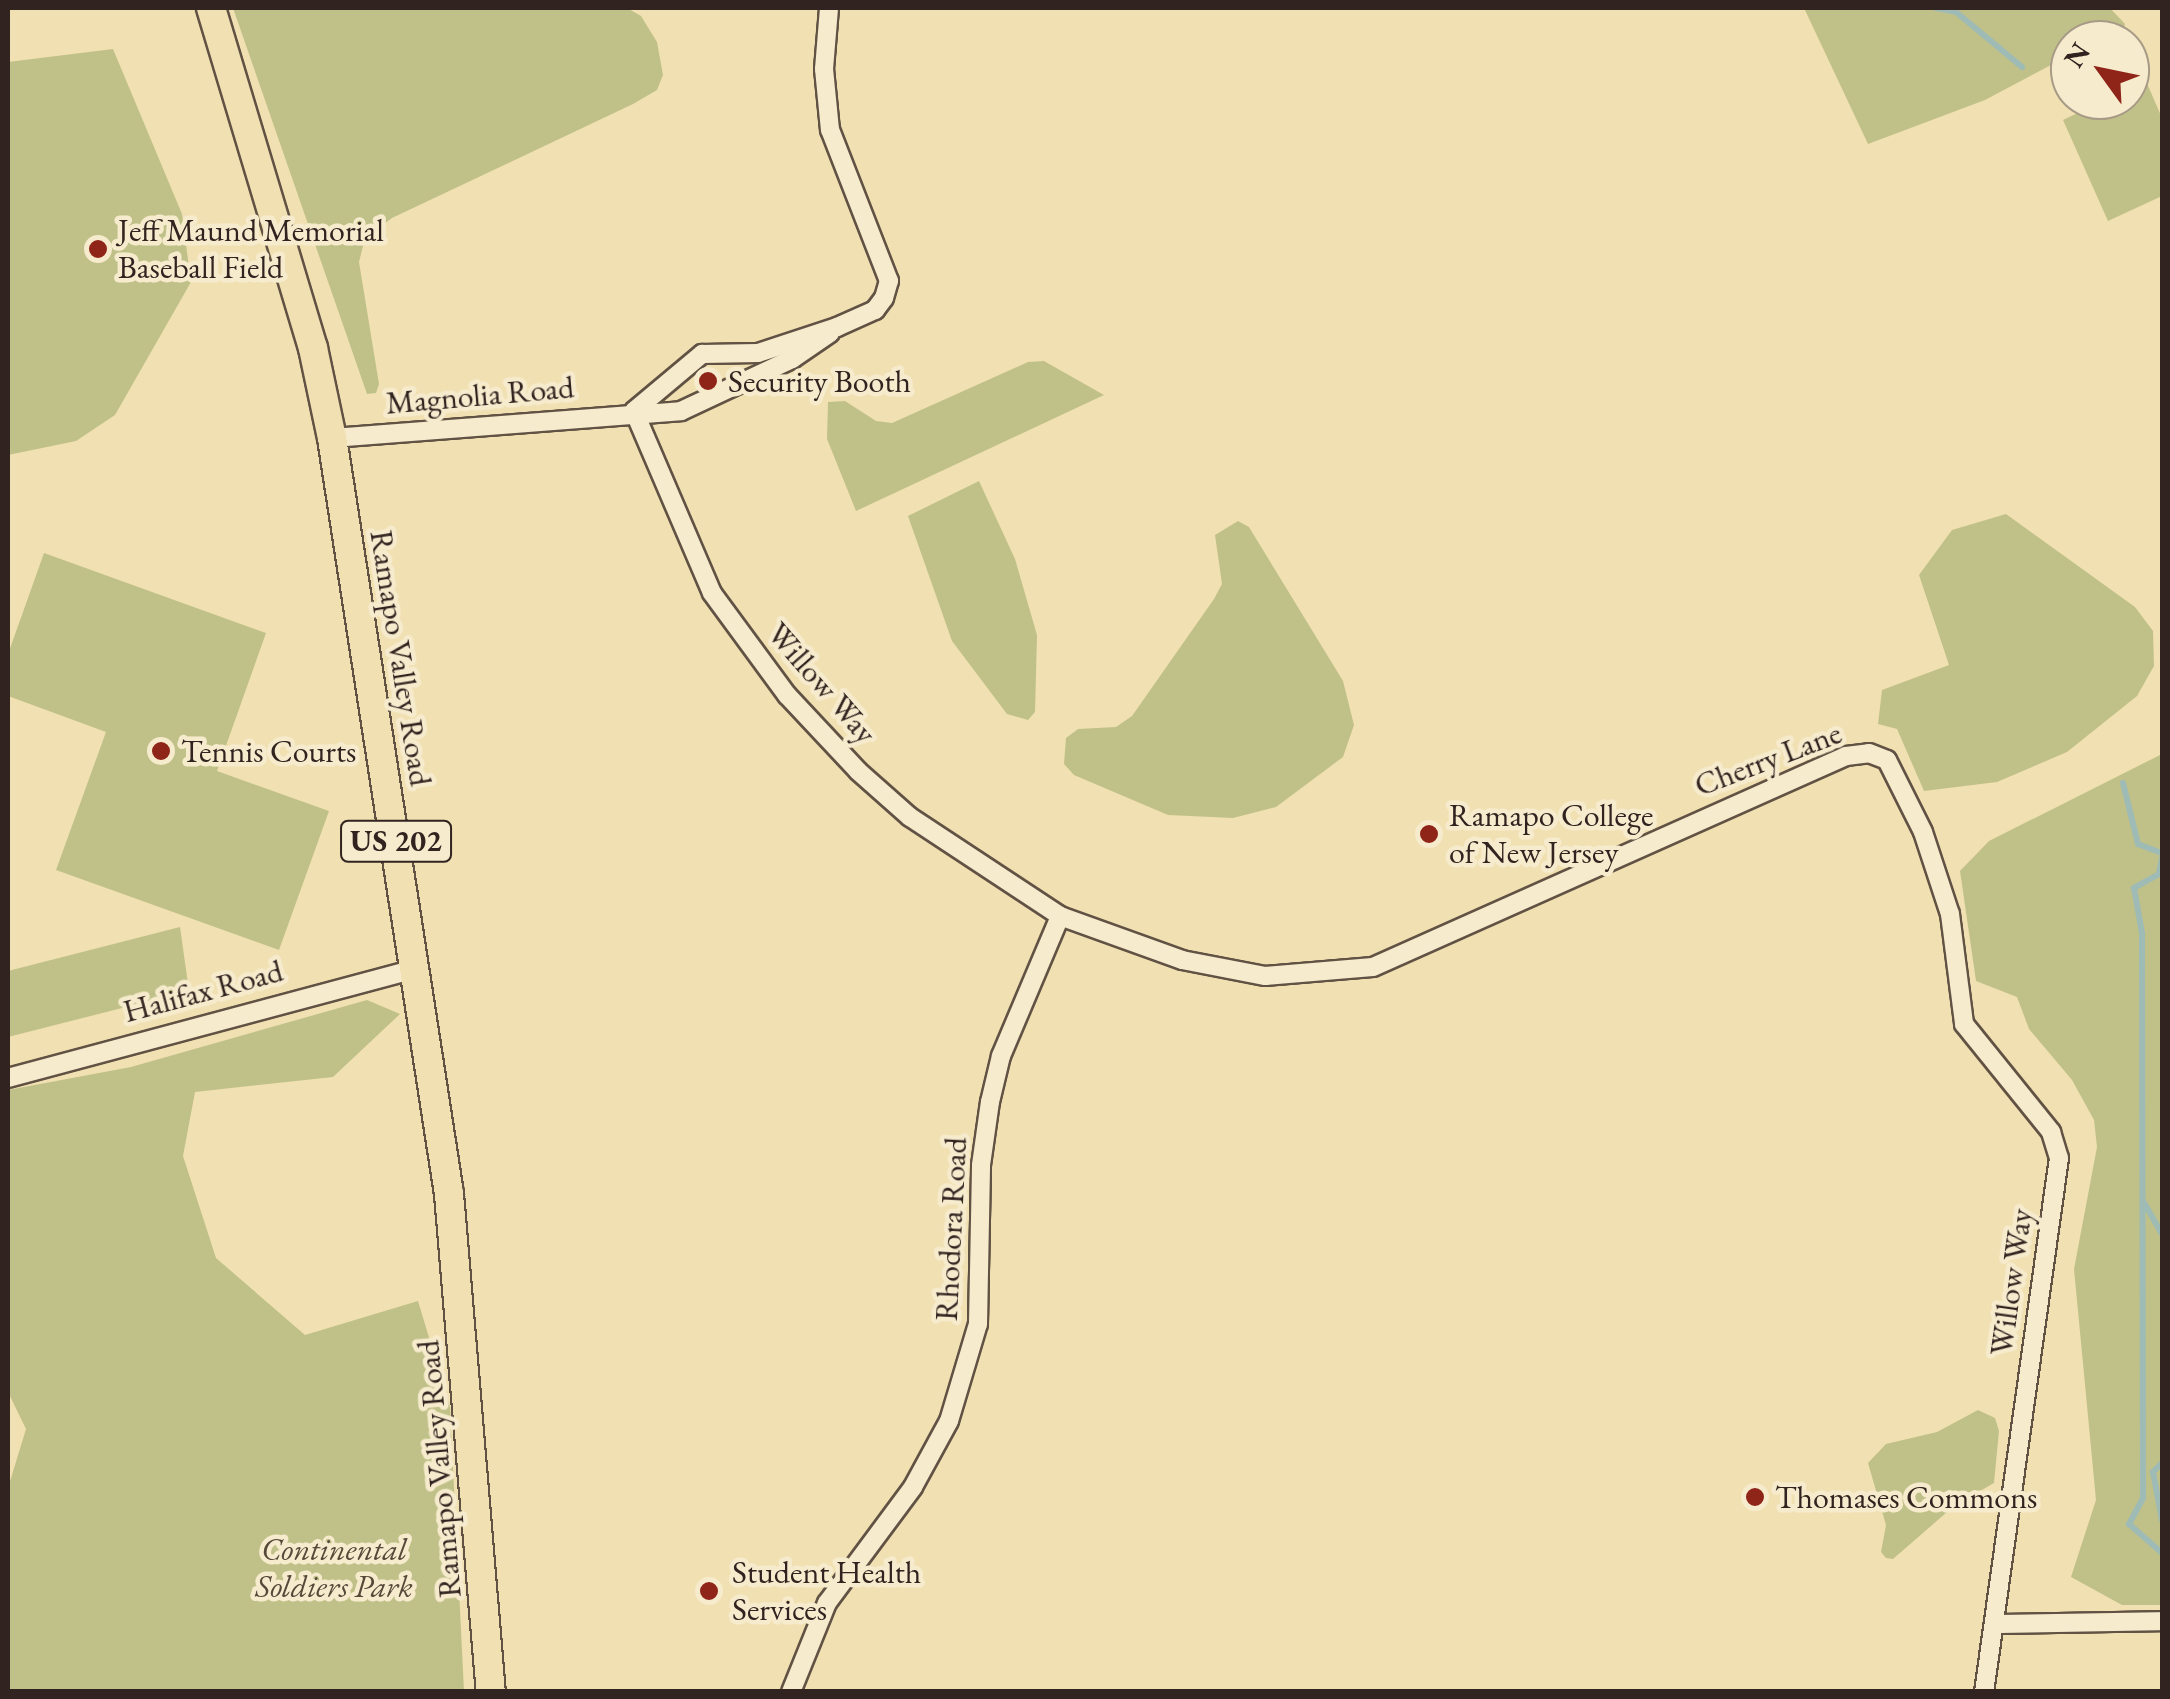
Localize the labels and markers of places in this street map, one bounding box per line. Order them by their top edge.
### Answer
place label: Jeff Maund Memorial Baseball Field [118,212,384,287]
marker: Jeff Maund Memorial Baseball Field [87,238,109,260]
place label: Security Booth [728,362,911,400]
marker: Security Booth [697,370,719,392]
place label: Tennis Courts [181,732,356,770]
marker: Tennis Courts [150,740,172,762]
place label: Ramapo College of New Jersey [1449,797,1653,872]
marker: Ramapo College of New Jersey [1418,823,1440,845]
place label: Thomases Commons [1775,1478,2037,1516]
marker: Thomases Commons [1744,1486,1766,1508]
place label: Student Health Services [732,1554,921,1629]
marker: Student Health Services [696,1578,722,1604]

